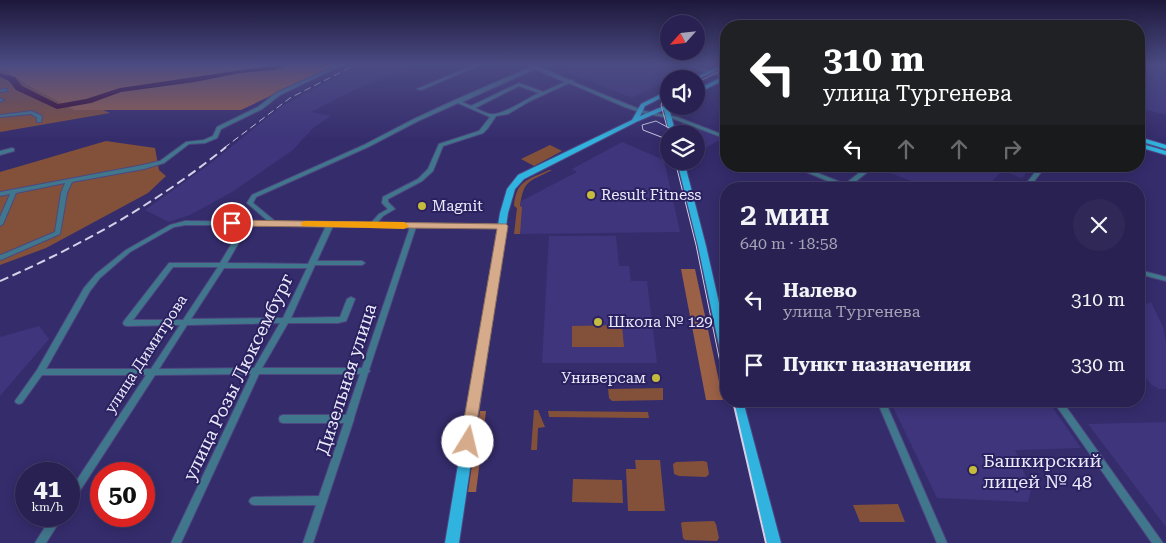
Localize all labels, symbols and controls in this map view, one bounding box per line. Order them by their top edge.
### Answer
north arrow [660,15,705,60]
map controls [660,15,705,170]
text: 310 m [823,39,924,80]
icon: left [740,40,805,105]
button: sound [660,70,705,115]
text: улица Тургенева [823,81,1012,106]
button: layers [660,125,705,170]
icon: left [839,135,867,163]
icon: ahead [892,135,920,163]
icon: ahead [945,135,973,163]
icon: right [998,135,1026,163]
place label: Result Fitness [601,186,701,204]
marker: Result Fitness [585,189,597,201]
place label: Magnit [432,197,483,215]
text: 2 мин [740,197,829,232]
button: close [1073,199,1125,251]
marker: Magnit [416,200,428,212]
pin [211,202,253,244]
icon: arrive [218,209,246,237]
text: 640 m · 18:58 [740,234,838,253]
street label: улица Розы Люксембург [179,270,297,484]
text: Налево [783,279,857,302]
icon: left [740,286,768,314]
text: 310 m [1071,288,1125,311]
street label: улица Димитрова [101,291,191,417]
street label: Дизельная улица [312,301,380,457]
text: улица Тургенева [783,302,920,321]
place label: Школа № 129 [608,313,713,331]
marker: Школа № 129 [592,316,604,328]
icon: arrive [740,351,768,379]
text: Пункт назначения [783,353,971,376]
text: 330 m [1071,353,1125,376]
place label: Универсам [561,369,646,387]
marker: Универсам [650,372,662,384]
position arrow [441,415,493,467]
place label: Башкирский лицей № 48 [983,450,1102,492]
speed limit sign: 50 [90,462,155,527]
marker: Башкирский лицей № 48 [967,464,979,476]
text: 41 [33,474,62,503]
text: km/h [31,500,64,514]

